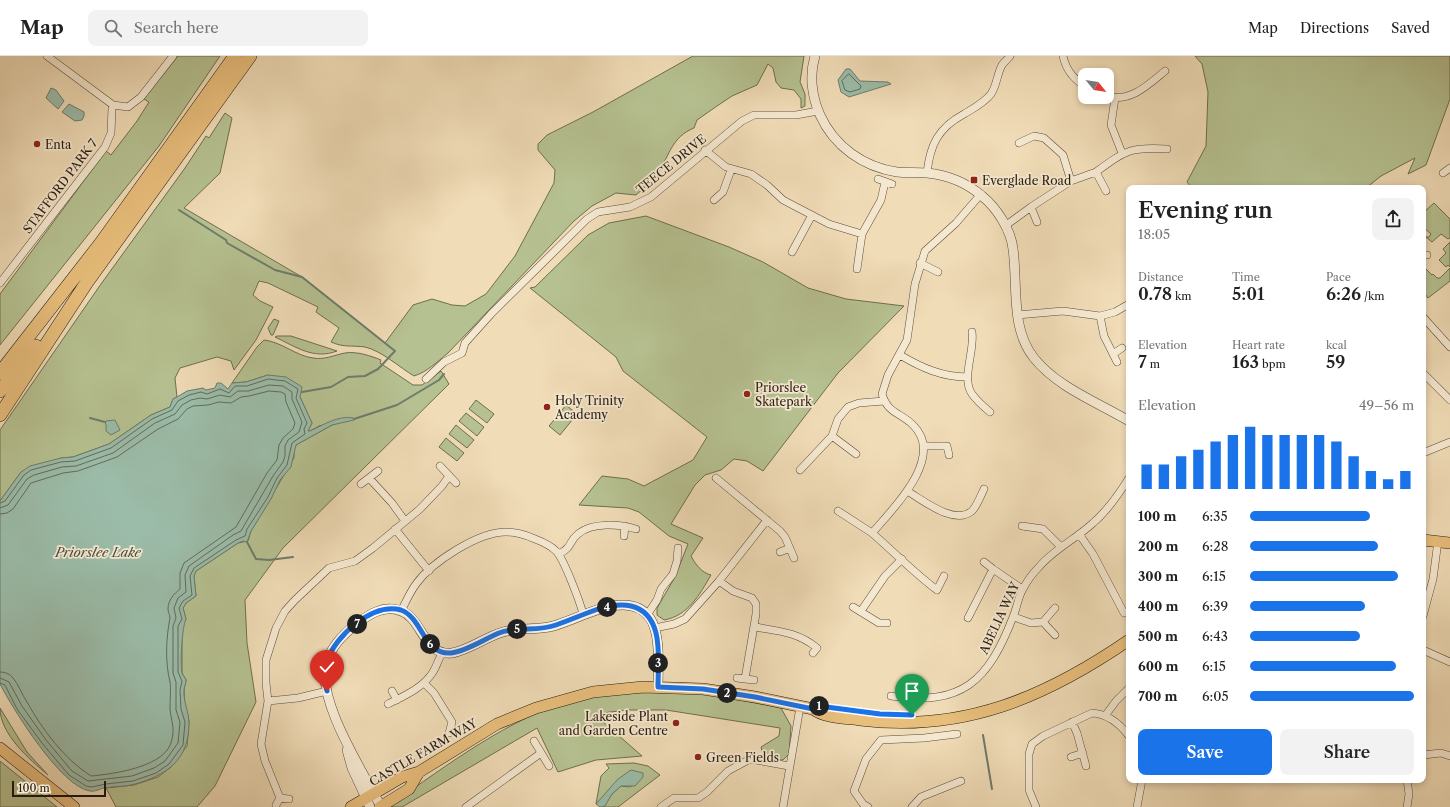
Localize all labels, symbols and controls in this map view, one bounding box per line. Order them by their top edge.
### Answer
search box [88,10,368,46]
text: Map [20,16,64,39]
icon: search [102,17,124,39]
text: Search here [134,18,219,37]
text: Map [1248,19,1278,37]
text: Directions [1300,19,1369,37]
text: Saved [1391,19,1430,37]
north arrow [1078,68,1114,104]
map controls [1078,68,1114,104]
street label: TEECE DRIVE [633,131,709,197]
street label: STAFFORD PARK 7 [20,136,100,236]
place label: Enta [45,137,72,152]
marker: Enta [32,139,42,149]
place label: Everglade Road [982,173,1072,188]
marker: Everglade Road [969,175,979,185]
text: Evening run [1138,197,1273,224]
button: share [1372,198,1414,240]
text: 18:05 [1138,226,1170,242]
text: Distance [1138,270,1184,284]
text: Time [1232,270,1260,284]
text: Pace [1326,270,1351,284]
text: 0.78 [1138,284,1172,304]
text: 5:01 [1232,284,1265,304]
text: 6:26 [1326,284,1361,304]
text: km [1172,289,1192,303]
text: /km [1361,289,1385,303]
text: Elevation [1138,338,1187,352]
text: Heart rate [1232,338,1285,352]
text: kcal [1326,338,1347,352]
text: 7 [1138,352,1147,372]
text: 163 [1232,352,1259,372]
text: 59 [1326,352,1345,372]
text: m [1147,357,1160,371]
text: bpm [1259,357,1286,371]
place label: Priorslee Skatepark [755,380,813,409]
marker: Priorslee Skatepark [742,389,752,399]
place label: Holy Trinity Academy [554,393,624,422]
text: Elevation [1138,397,1196,413]
text: 49–56 m [1359,397,1414,413]
marker: Holy Trinity Academy [542,402,552,412]
text: 100 m [1138,508,1177,524]
text: 6:35 [1202,508,1227,524]
text: 200 m [1138,538,1178,554]
text: 6:28 [1202,538,1228,554]
water label: Priorslee Lake [54,544,141,560]
text: 300 m [1138,568,1178,584]
text: 6:15 [1202,568,1226,584]
street label: ABELIA WAY [975,579,1022,657]
pin: 4 [597,597,617,617]
text: 400 m [1138,598,1178,614]
text: 6:39 [1202,598,1228,614]
text: 4 [604,600,610,614]
pin: 7 [347,614,367,634]
text: 7 [354,617,360,631]
pin: 5 [507,619,527,639]
text: 5 [514,622,520,636]
text: 500 m [1138,628,1178,644]
text: 6:43 [1202,628,1228,644]
pin: 6 [420,634,440,654]
text: 6 [427,637,433,651]
pin [310,650,344,691]
pin: 3 [648,653,668,673]
icon: check [316,656,338,678]
text: 3 [655,656,661,670]
text: 600 m [1138,658,1179,674]
text: 6:15 [1202,658,1226,674]
pin [895,674,929,715]
icon: arrive [901,680,923,702]
pin: 2 [717,683,737,703]
text: 2 [724,686,730,700]
text: 700 m [1138,688,1178,704]
text: 6:05 [1202,688,1229,704]
pin: 1 [809,696,829,716]
text: 1 [817,699,821,713]
place label: Lakeside Plant and Garden Centre [559,709,669,738]
street label: CASTLE FARM WAY [366,715,480,789]
marker: Lakeside Plant and Garden Centre [671,718,681,728]
button: Save [1138,729,1272,775]
button: Share [1280,729,1414,775]
place label: Green Fields [706,750,779,765]
marker: Green Fields [693,752,703,762]
scale bar [12,779,106,798]
text: 100 m [18,781,50,795]

